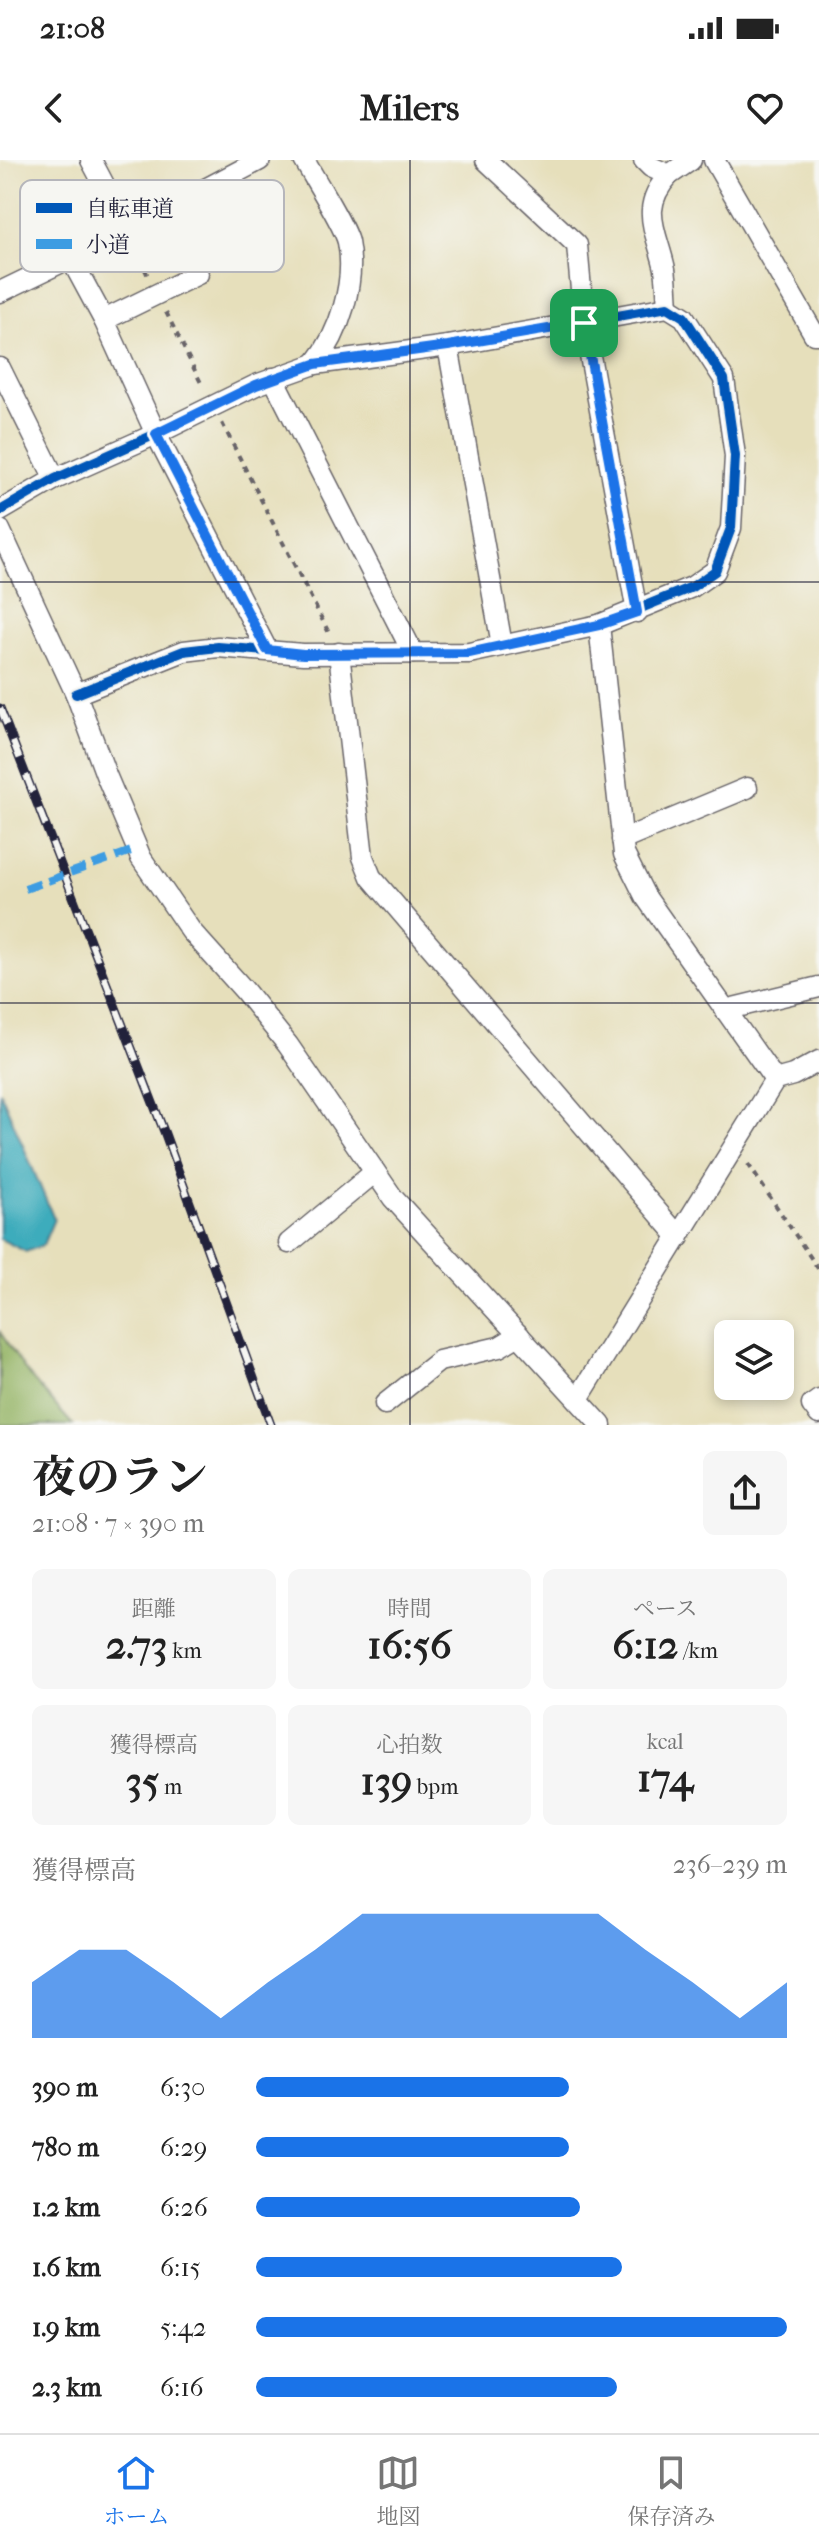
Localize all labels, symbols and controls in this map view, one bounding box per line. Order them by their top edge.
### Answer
text: 21:08 [40,11,105,46]
icon: back [32,86,76,130]
icon: heart [743,86,787,130]
text: Milers [360,87,459,129]
legend [20,180,284,272]
text: 自転車道 [86,196,174,222]
text: 小道 [86,232,130,258]
pin [550,289,618,357]
icon: arrive [562,301,606,345]
map controls [714,1320,794,1400]
button: layers [714,1320,794,1400]
button: share [703,1451,787,1535]
text: 夜のラン [32,1452,208,1503]
text: 21:08 · 7 × 390 m [32,1508,204,1539]
text: 距離 [132,1596,176,1622]
text: 時間 [387,1596,432,1622]
text: ペース [633,1596,698,1622]
text: 2.73 [106,1622,168,1668]
text: 16:56 [367,1622,452,1668]
text: 6:12 [612,1622,678,1668]
text: km [168,1638,202,1664]
text: /km [678,1638,718,1664]
text: kcal [647,1729,684,1755]
text: 獲得標高 [110,1732,198,1758]
text: 心拍数 [376,1732,443,1758]
text: 174 [637,1755,693,1801]
text: 35 [125,1758,159,1804]
text: 139 [360,1758,412,1804]
text: m [159,1774,182,1800]
text: bpm [412,1774,459,1800]
text: 236–239 m [673,1849,787,1880]
text: 獲得標高 [32,1855,136,1886]
text: 390 m [32,2072,98,2103]
text: 6:30 [160,2072,205,2103]
text: 780 m [32,2132,99,2163]
text: 6:29 [160,2132,207,2163]
text: 1.2 km [32,2192,100,2223]
text: 6:26 [160,2192,208,2223]
text: 1.6 km [32,2252,101,2283]
text: 6:15 [160,2252,201,2283]
text: 1.9 km [32,2312,100,2343]
text: 5:42 [160,2312,206,2343]
text: 2.3 km [32,2372,102,2403]
text: 6:16 [160,2372,204,2403]
tab: ホーム [103,2451,170,2530]
tab: 地図 [376,2451,421,2530]
tab: 保存済み [627,2451,716,2530]

